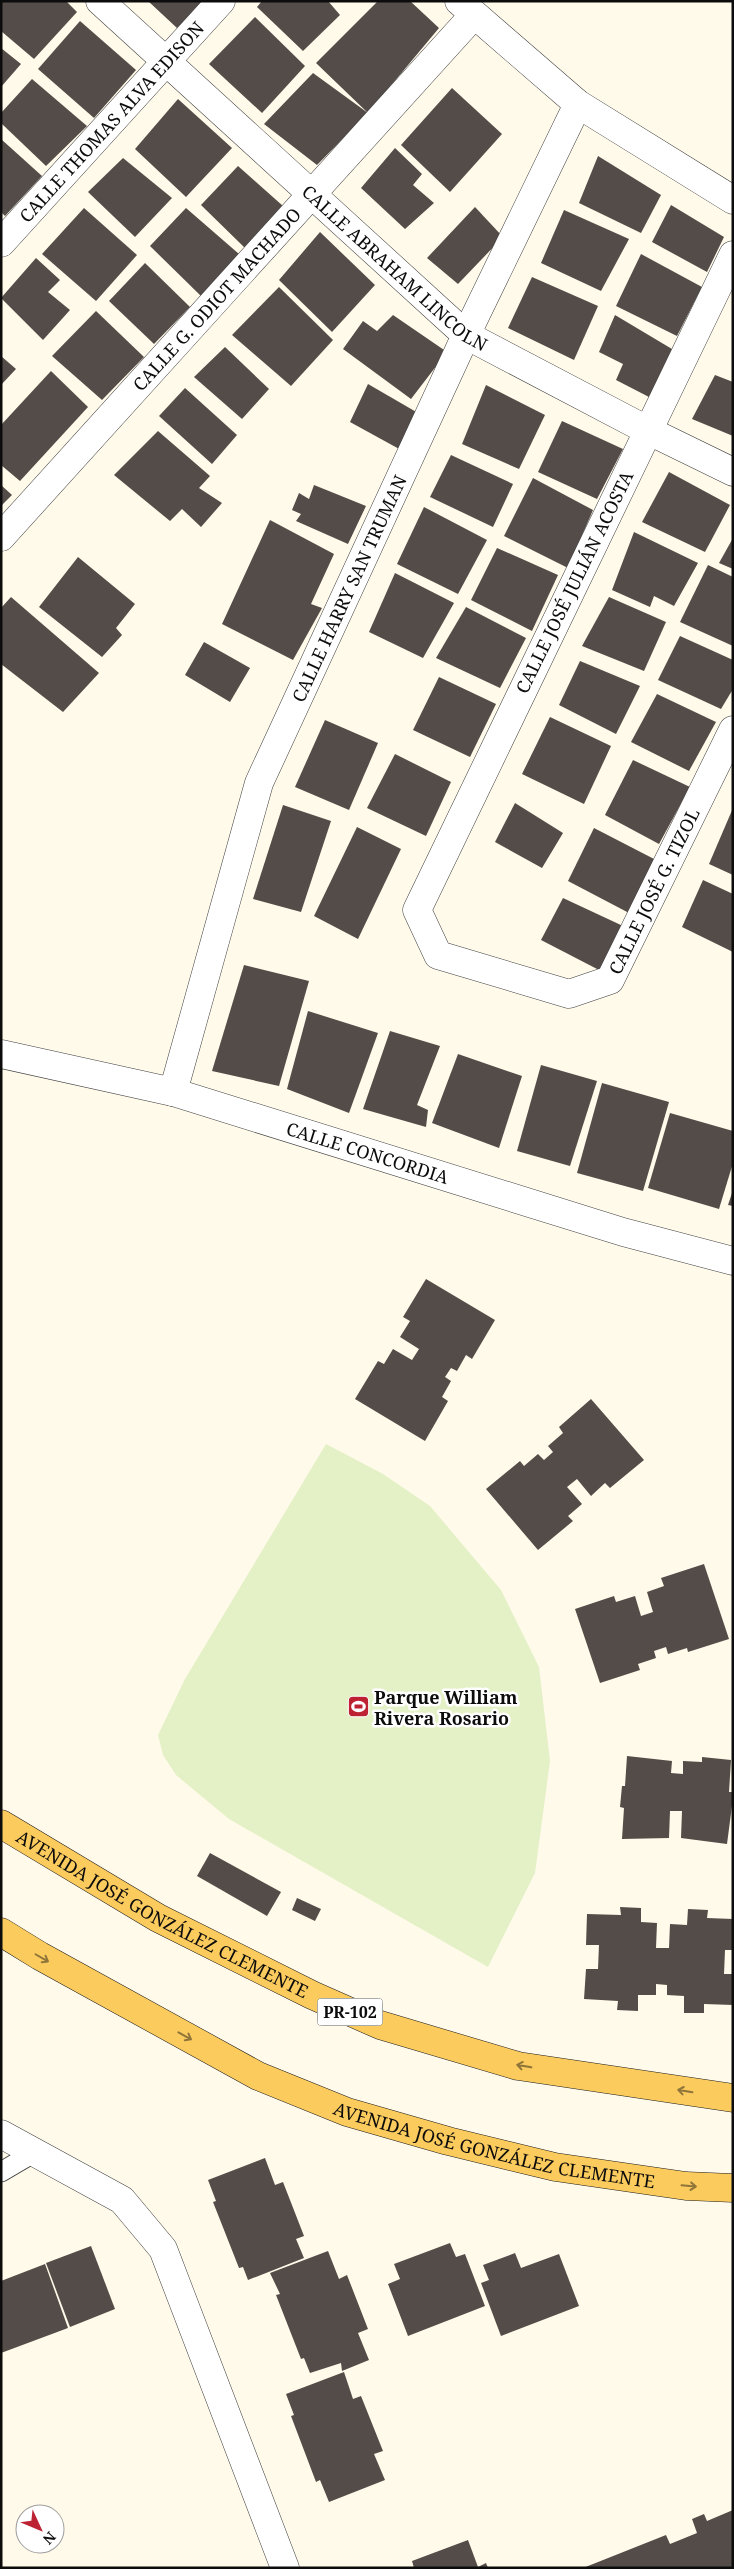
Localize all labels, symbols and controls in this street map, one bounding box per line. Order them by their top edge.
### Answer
street label: CALLE THOMAS ALVA EDISON [14,16,209,227]
street label: CALLE ABRAHAM LINCOLN [297,179,492,356]
street label: CALLE G. ODIOT MACHADO [127,202,306,396]
street label: CALLE JOSÉ JULIÁN ACOSTA [510,467,639,697]
street label: CALLE HARRY SAN TRUMAN [286,471,412,706]
street label: CALLE JOSÉ G. TIZOL [603,804,705,978]
street label: CALLE CONCORDIA [283,1116,452,1189]
place label: Parque William Rivera Rosario [374,1685,518,1730]
sports icon: Parque William Rivera Rosario [346,1695,370,1719]
street label: AVENIDA JOSÉ GONZÁLEZ CLEMENTE [12,1824,312,2003]
one-way arrow [35,1953,49,1963]
road number: PR-102 [318,1998,382,2025]
one-way arrow [177,2032,192,2041]
one-way arrow [516,2061,532,2071]
one-way arrow [677,2086,693,2096]
street label: AVENIDA JOSÉ GONZÁLEZ CLEMENTE [330,2096,656,2193]
one-way arrow [681,2181,697,2190]
north arrow [15,2504,65,2554]
text: N [39,2528,60,2549]

